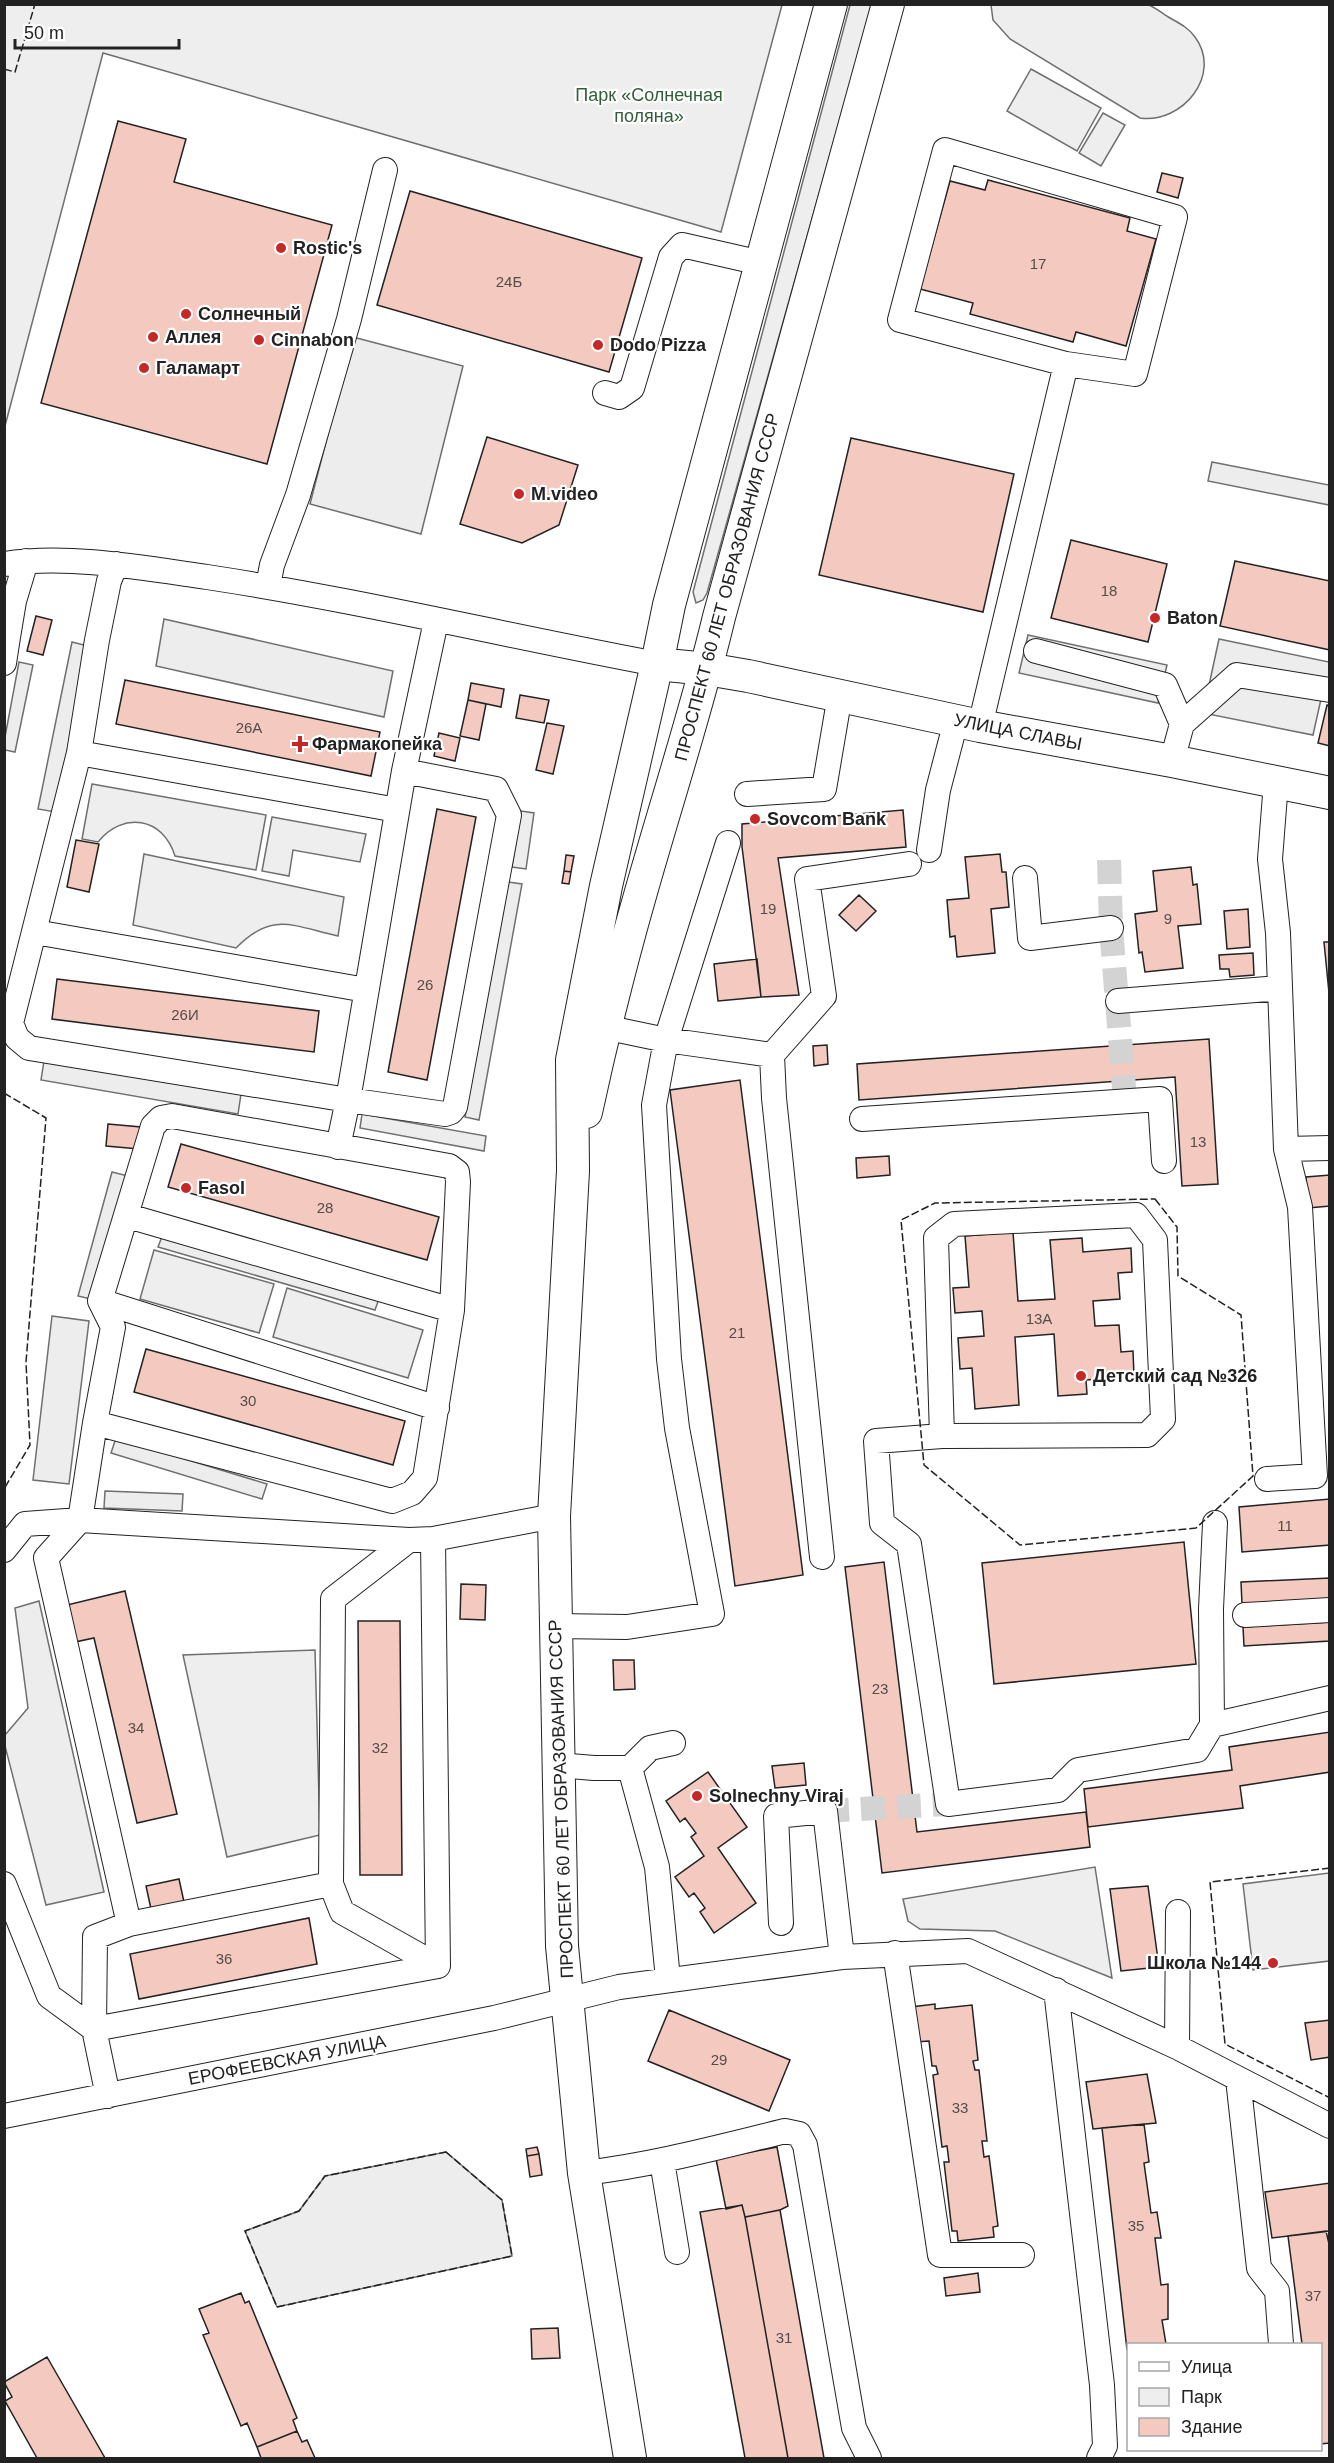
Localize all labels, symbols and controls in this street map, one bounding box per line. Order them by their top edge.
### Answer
scale bar [15,12,178,50]
text: 50 m [24,23,64,43]
park label: Парк «Солнечная поляна» [575,85,723,126]
place label: Rostic's [293,238,362,258]
marker: Rostic's [274,241,288,255]
house number: 17 [1030,255,1046,272]
house number: 24Б [496,273,522,290]
place label: Солнечный [198,304,301,324]
marker: Солнечный [179,307,193,321]
place label: Аллея [165,327,221,347]
marker: Аллея [146,330,160,344]
place label: Cinnabon [271,330,354,350]
marker: Cinnabon [252,333,266,347]
place label: Dodo Pizza [610,335,707,355]
marker: Dodo Pizza [591,338,605,352]
place label: Галамарт [156,358,240,378]
marker: Галамарт [137,361,151,375]
street label: ПРОСПЕКТ 60 ЛЕТ ОБРАЗОВАНИЯ СССР [671,411,783,763]
place label: M.video [531,484,598,504]
marker: M.video [512,487,526,501]
house number: 18 [1101,582,1117,599]
place label: Baton [1167,608,1218,628]
marker: Baton [1148,611,1162,625]
street label: УЛИЦА СЛАВЫ [952,710,1084,754]
house number: 26А [236,719,262,736]
place label: Фармакопейка [312,734,443,754]
marker: Фармакопейка [293,737,307,751]
place label: Sovcom Bank [767,809,887,829]
marker: Sovcom Bank [748,812,762,826]
house number: 19 [760,900,776,917]
house number: 9 [1164,910,1172,927]
house number: 26 [417,976,433,993]
house number: 26И [171,1006,199,1023]
house number: 13 [1190,1133,1206,1150]
place label: Fasol [198,1178,245,1198]
marker: Fasol [179,1181,193,1195]
house number: 28 [317,1199,333,1216]
house number: 13А [1026,1310,1052,1327]
house number: 21 [729,1324,745,1341]
place label: Детский сад №326 [1093,1366,1257,1386]
marker: Детский сад №326 [1074,1369,1088,1383]
house number: 30 [240,1392,256,1409]
house number: 11 [1277,1517,1293,1534]
street label: ПРОСПЕКТ 60 ЛЕТ ОБРАЗОВАНИЯ СССР [545,1619,577,1979]
house number: 23 [872,1680,888,1697]
house number: 34 [128,1719,144,1736]
house number: 32 [372,1739,388,1756]
place label: Solnechny Viraj [709,1786,844,1806]
marker: Solnechny Viraj [690,1789,704,1803]
house number: 36 [216,1950,232,1967]
place label: Школа №144 [1147,1953,1261,1973]
marker: Школа №144 [1266,1956,1280,1970]
street label: ЕРОФЕЕВСКАЯ УЛИЦА [186,2031,388,2089]
house number: 29 [711,2051,727,2068]
house number: 33 [952,2099,968,2116]
house number: 35 [1128,2217,1144,2234]
house number: 37 [1305,2287,1321,2304]
house number: 31 [776,2329,792,2346]
legend [1127,2343,1322,2451]
text: Улица [1181,2357,1233,2377]
text: Парк [1181,2387,1222,2407]
text: Здание [1181,2417,1242,2437]

